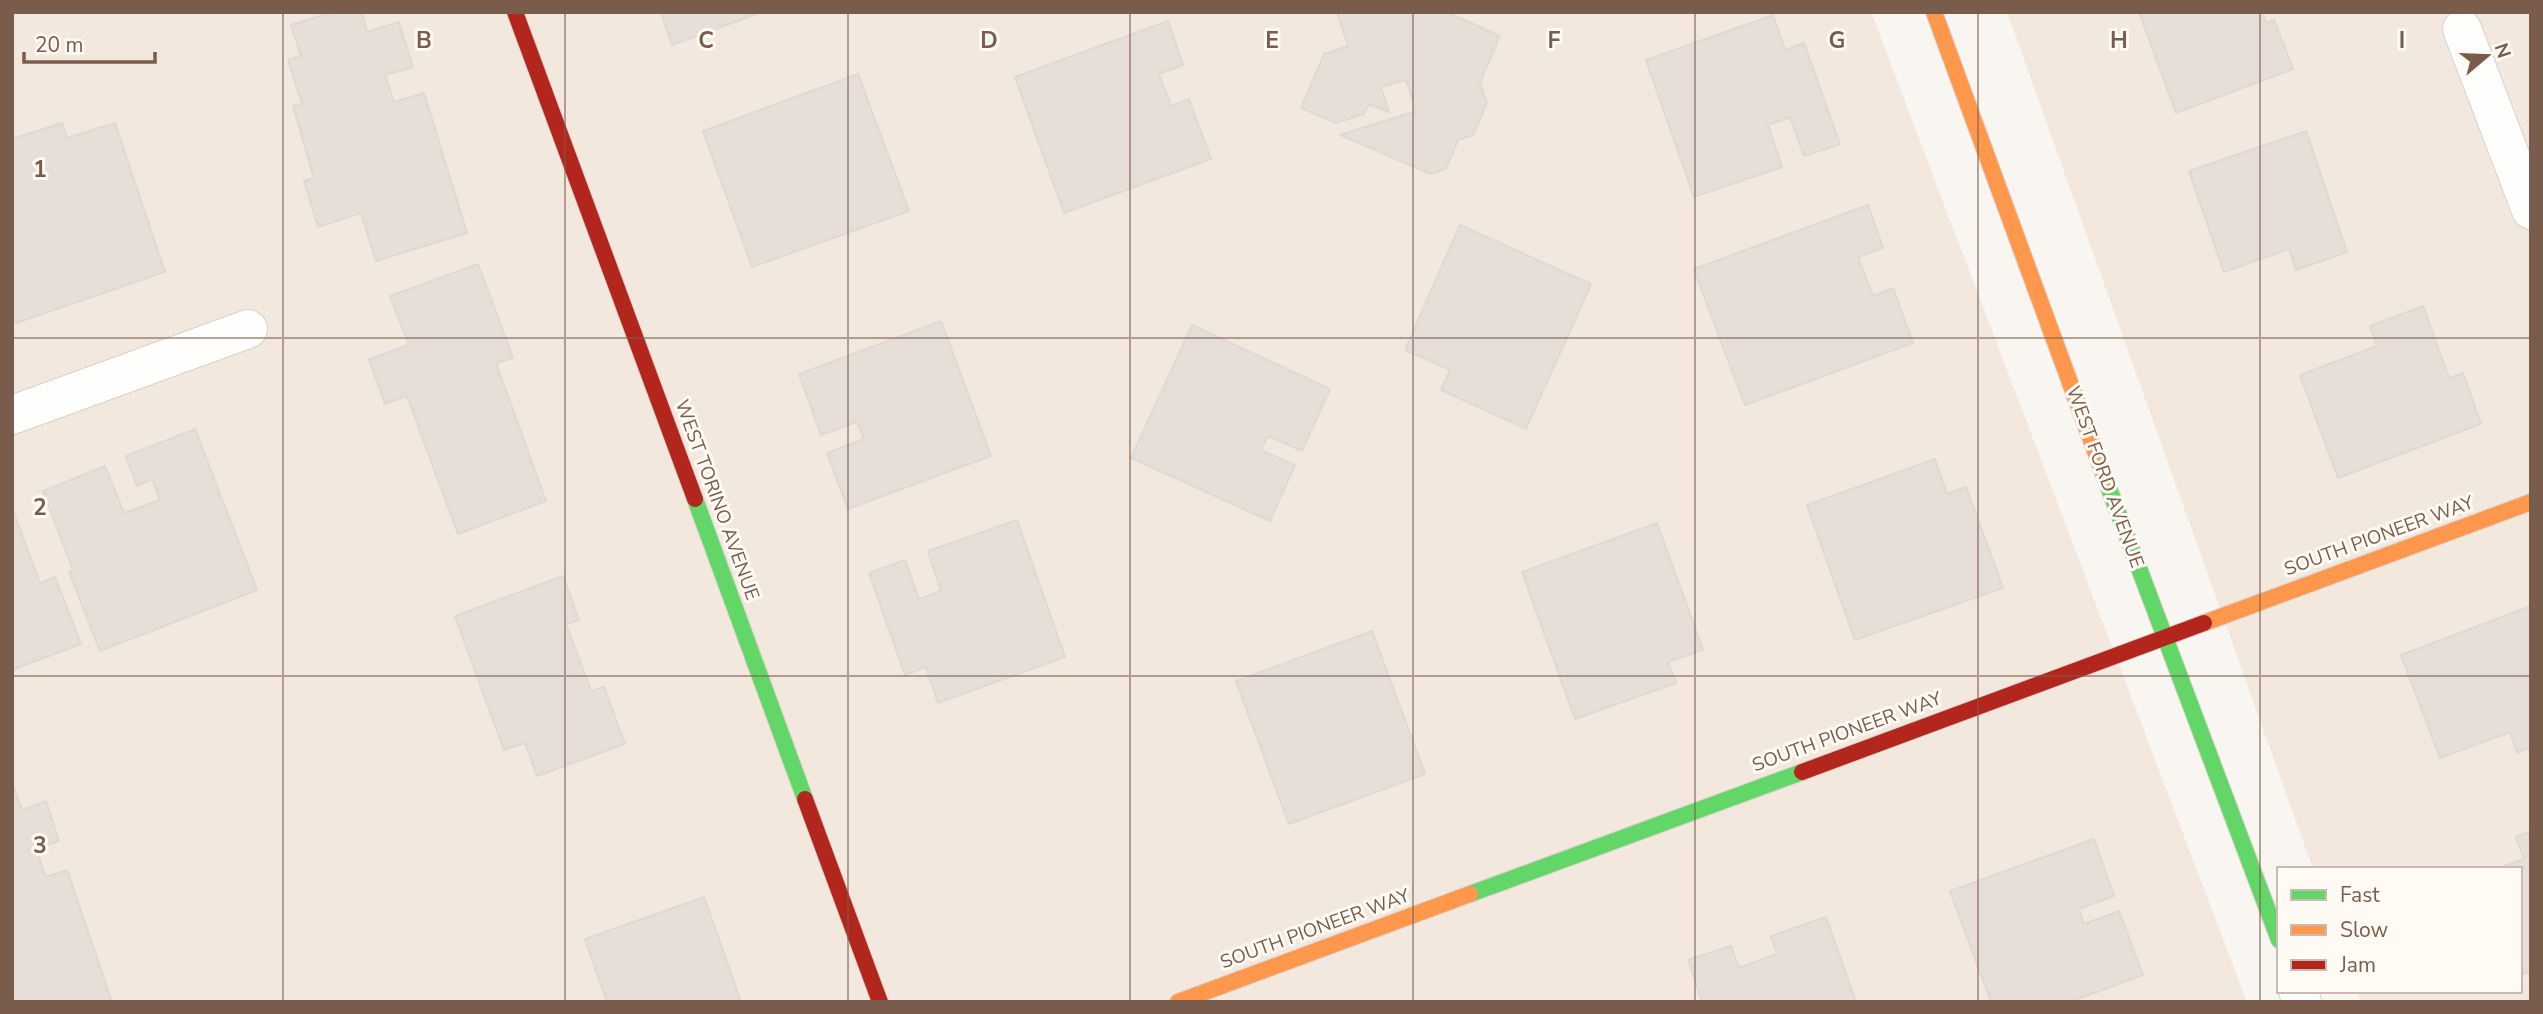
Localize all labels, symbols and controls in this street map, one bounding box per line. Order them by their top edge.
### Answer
scale bar [24,21,156,65]
north arrow [2452,21,2522,91]
text: B [416,25,432,56]
text: C [698,25,714,56]
text: D [980,25,998,56]
text: E [1265,25,1279,56]
text: F [1548,25,1561,56]
text: G [1829,25,1845,56]
text: H [2110,25,2128,56]
text: I [2399,25,2405,56]
text: 20 m [35,31,84,59]
text: N [2488,40,2517,62]
text: 1 [33,154,47,185]
street label: WEST FORD AVENUE [2060,382,2150,572]
street label: WEST TORINO AVENUE [669,396,765,604]
street label: SOUTH PIONEER WAY [2281,489,2478,582]
text: 2 [33,492,47,523]
street label: SOUTH PIONEER WAY [1749,685,1946,778]
text: 3 [33,830,47,861]
legend [2277,867,2522,993]
text: Fast [2340,881,2380,909]
street label: SOUTH PIONEER WAY [1217,882,1414,975]
text: Slow [2340,916,2389,944]
text: Jam [2339,951,2376,979]

